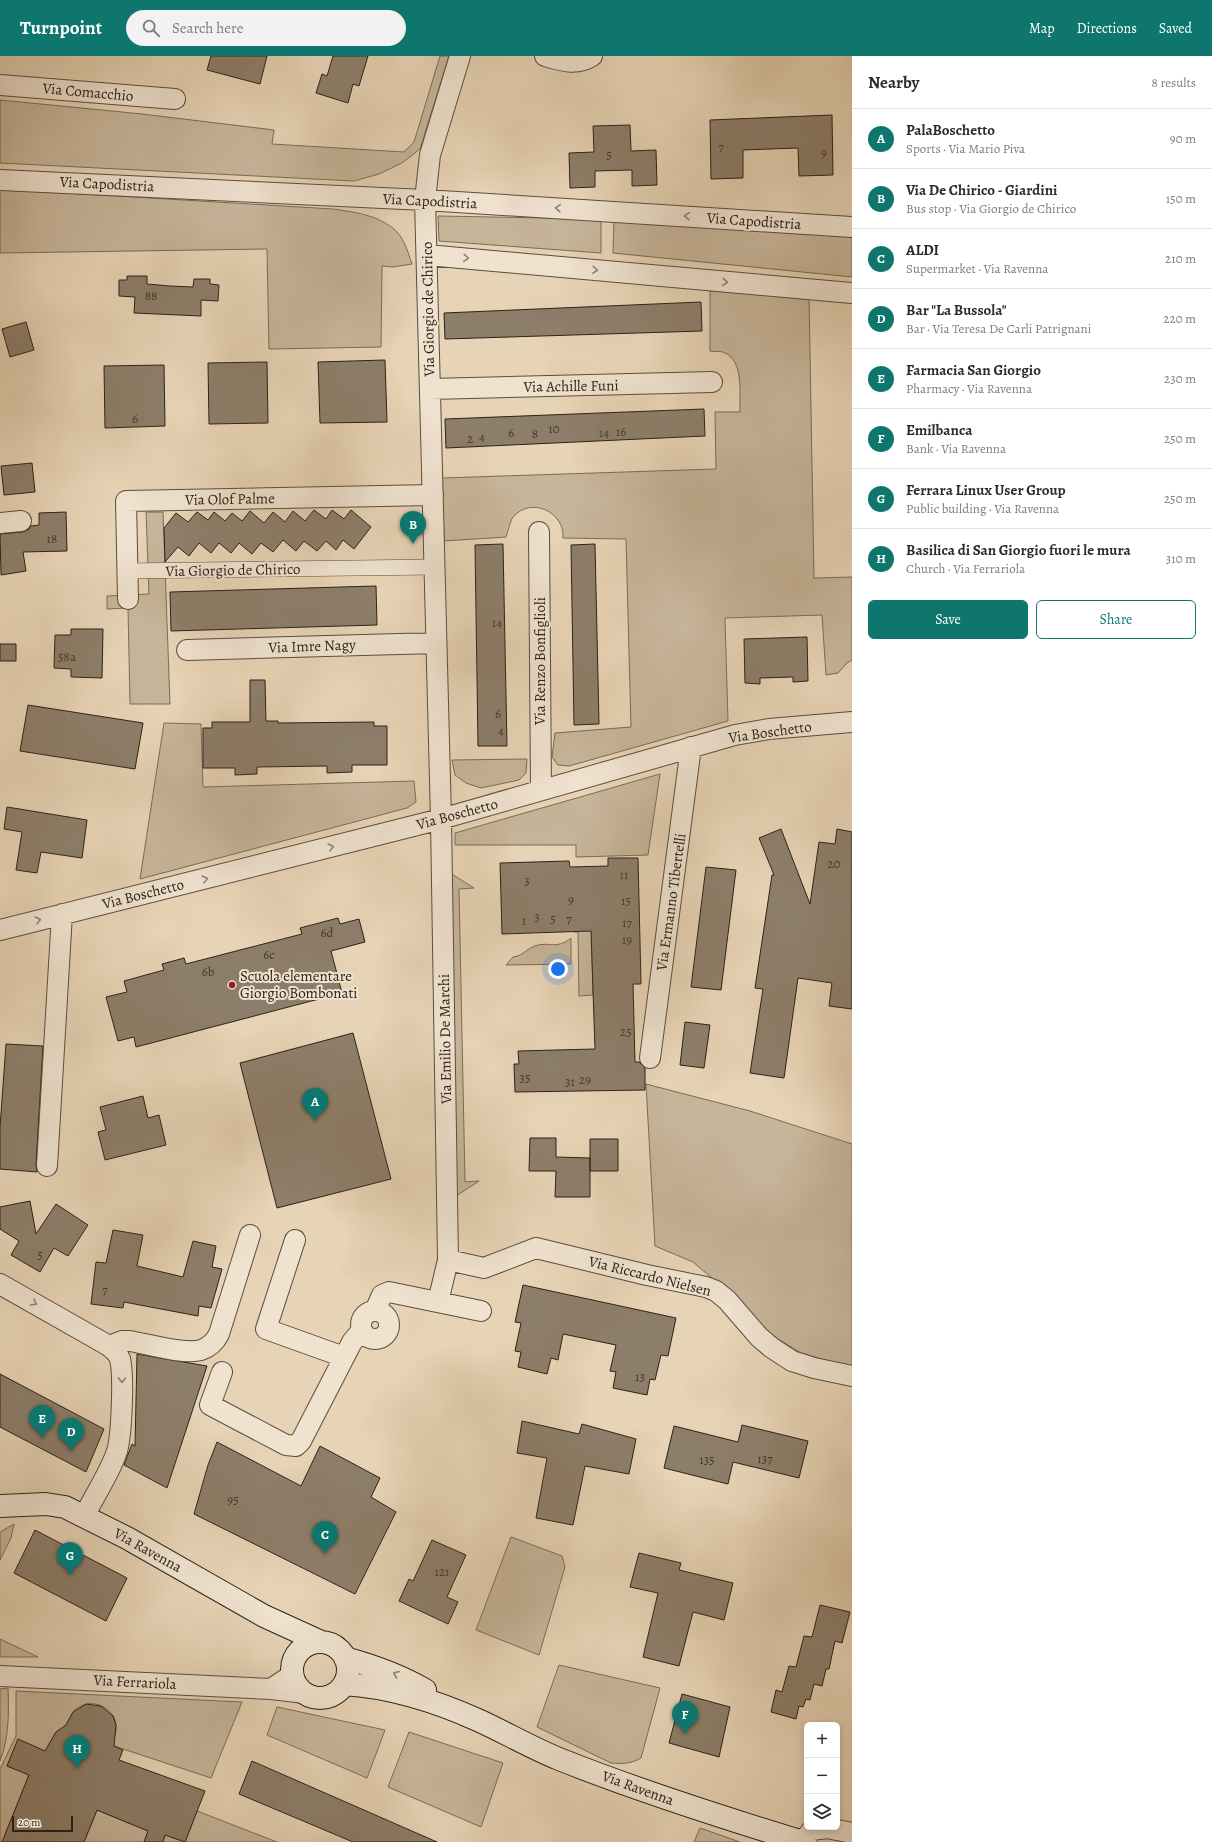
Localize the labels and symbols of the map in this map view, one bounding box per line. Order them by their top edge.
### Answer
street label: Via Comacchio [41,78,134,106]
house number: 7 [718,138,724,155]
house number: 9 [821,144,827,161]
house number: 5 [606,146,612,163]
street label: Via Capodistria [58,171,155,196]
street label: Via Capodistria [381,188,478,213]
one-way arrow [555,204,561,213]
street label: Via Capodistria [705,208,802,234]
one-way arrow [684,212,690,221]
street label: Via Giorgio de Chirico [417,241,439,378]
one-way arrow [463,254,469,263]
one-way arrow [592,265,598,274]
one-way arrow [721,277,728,286]
house number: 88 [145,287,157,304]
street label: Via Achille Funi [522,375,619,397]
house number: 6 [132,410,138,427]
house number: 10 [548,420,560,437]
house number: 16 [616,423,626,440]
house number: 6 [508,424,514,441]
house number: 14 [599,424,609,441]
house number: 8 [532,425,538,442]
house number: 4 [479,428,485,445]
house number: 2 [467,430,473,447]
street label: Via Olof Palme [184,488,275,510]
pin: B [400,511,426,544]
house number: 18 [47,530,57,547]
street label: Via Giorgio de Chirico [164,559,301,581]
street label: Via Renzo Bonfiglioli [530,597,550,726]
house number: 14 [492,614,502,631]
street label: Via Imre Nagy [267,634,356,658]
house number: 58a [58,648,76,665]
house number: 6 [495,705,501,722]
street label: Via Boschetto [726,716,813,748]
house number: 4 [498,722,504,739]
street label: Via Boschetto [413,794,500,835]
street label: Via Ermanno Tibertelli [651,832,691,973]
one-way arrow [327,843,334,852]
house number: 20 [827,855,841,872]
house number: 11 [620,866,629,883]
house number: 3 [524,872,530,889]
street label: Via Boschetto [99,874,186,914]
one-way arrow [201,875,208,883]
house number: 9 [568,891,574,908]
house number: 15 [621,892,631,909]
house number: 3 [534,908,540,925]
house number: 5 [550,910,556,927]
house number: 7 [566,910,572,927]
house number: 1 [522,912,527,929]
house number: 17 [622,914,632,931]
one-way arrow [35,917,41,925]
house number: 6d [321,924,334,941]
house number: 19 [622,931,632,948]
house number: 6c [263,946,275,963]
your location [548,959,568,979]
house number: 6b [202,963,215,980]
place label: Scuola elementare Giorgio Bombonati [240,966,358,1003]
street label: Via Emilio De Marchi [434,974,456,1105]
marker: Scuola elementare Giorgio Bombonati [227,980,237,990]
house number: 25 [620,1023,632,1040]
house number: 35 [520,1069,531,1086]
house number: 29 [579,1071,591,1088]
house number: 31 [565,1073,575,1090]
pin: A [302,1088,328,1121]
house number: 5 [37,1246,43,1263]
street label: Via Riccardo Nielsen [586,1251,713,1301]
house number: 7 [102,1281,108,1298]
one-way arrow [30,1299,37,1306]
house number: 13 [635,1368,645,1385]
one-way arrow [117,1377,126,1383]
pin: E [29,1405,55,1438]
pin: D [58,1418,84,1451]
house number: 137 [757,1450,773,1467]
house number: 135 [699,1451,715,1468]
house number: 95 [227,1491,239,1508]
pin: C [312,1521,338,1554]
street label: Via Ravenna [110,1523,186,1577]
pin: G [57,1542,83,1575]
house number: 121 [434,1563,450,1580]
street label: Via Ferrariola [92,1670,177,1694]
one-way arrow [392,1671,399,1679]
pin: F [672,1701,698,1734]
pin: H [64,1735,90,1768]
street label: Via Ravenna [598,1765,677,1810]
scale bar [12,1814,73,1833]

